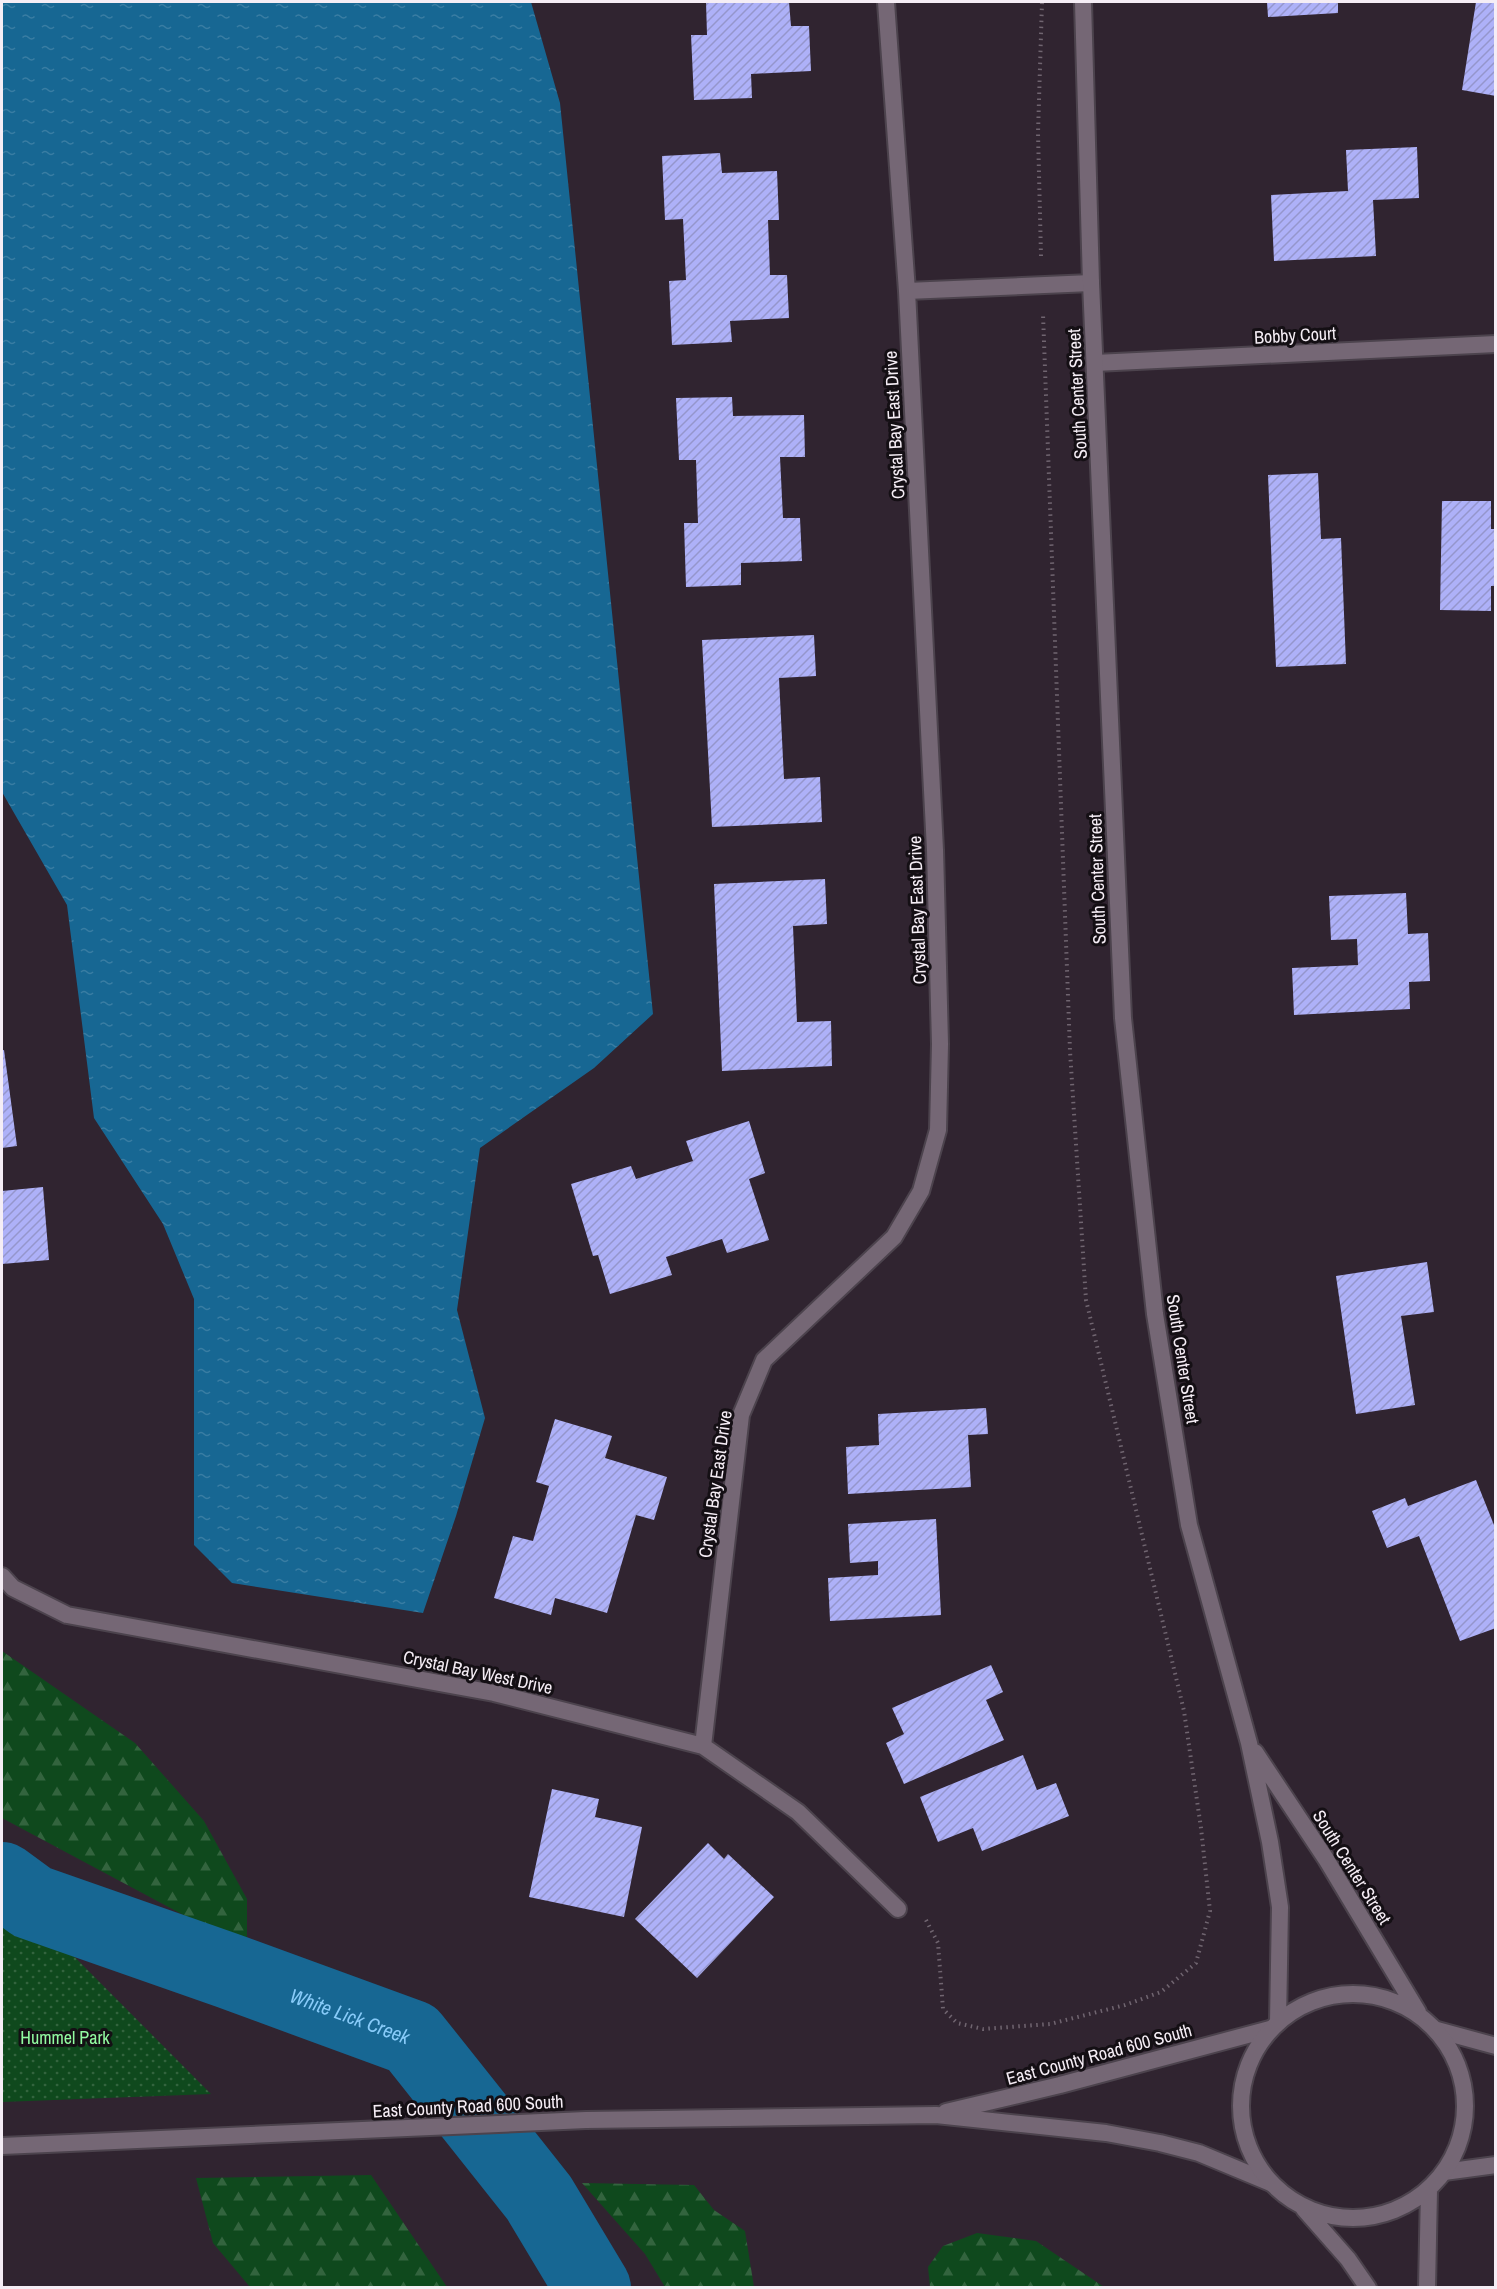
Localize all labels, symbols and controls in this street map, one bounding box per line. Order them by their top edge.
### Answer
street label: Bobby Court [1253,320,1337,350]
street label: South Center Street [1061,328,1093,460]
street label: Crystal Bay East Drive [878,350,910,500]
street label: South Center Street [1082,813,1112,945]
street label: Crystal Bay East Drive [902,835,932,985]
street label: South Center Street [1160,1293,1206,1425]
street label: Crystal Bay East Drive [692,1409,738,1559]
street label: Crystal Bay West Drive [401,1644,555,1700]
street label: South Center Street [1307,1805,1397,1929]
water label: White Lick Creek [286,1981,415,2050]
street label: East County Road 600 South [1003,2017,1195,2091]
park label: Hummel Park [20,2025,110,2050]
street label: East County Road 600 South [372,2089,564,2123]

